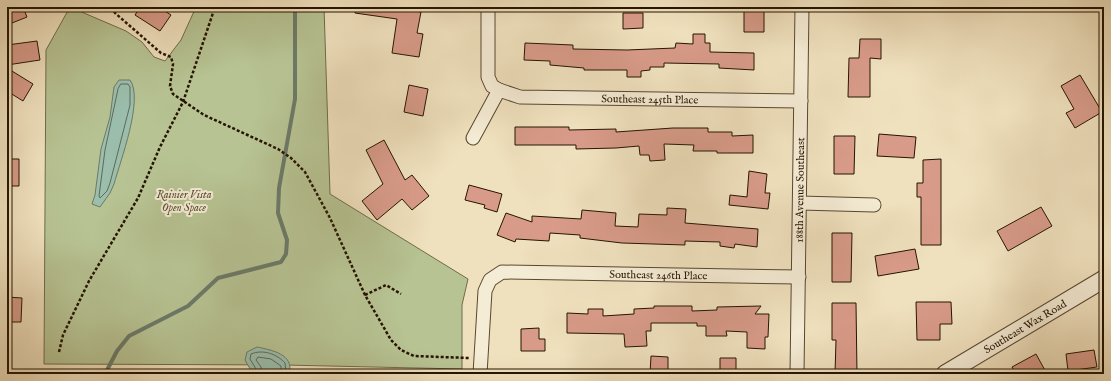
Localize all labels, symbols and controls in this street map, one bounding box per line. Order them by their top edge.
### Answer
street label: Southeast 245th Place [601,92,699,108]
street label: 188th Avenue Southeast [793,137,808,243]
park label: Rainier Vista Open Space [156,188,212,215]
street label: Southeast 246th Place [609,268,707,283]
street label: Southeast Wax Road [981,297,1069,357]

